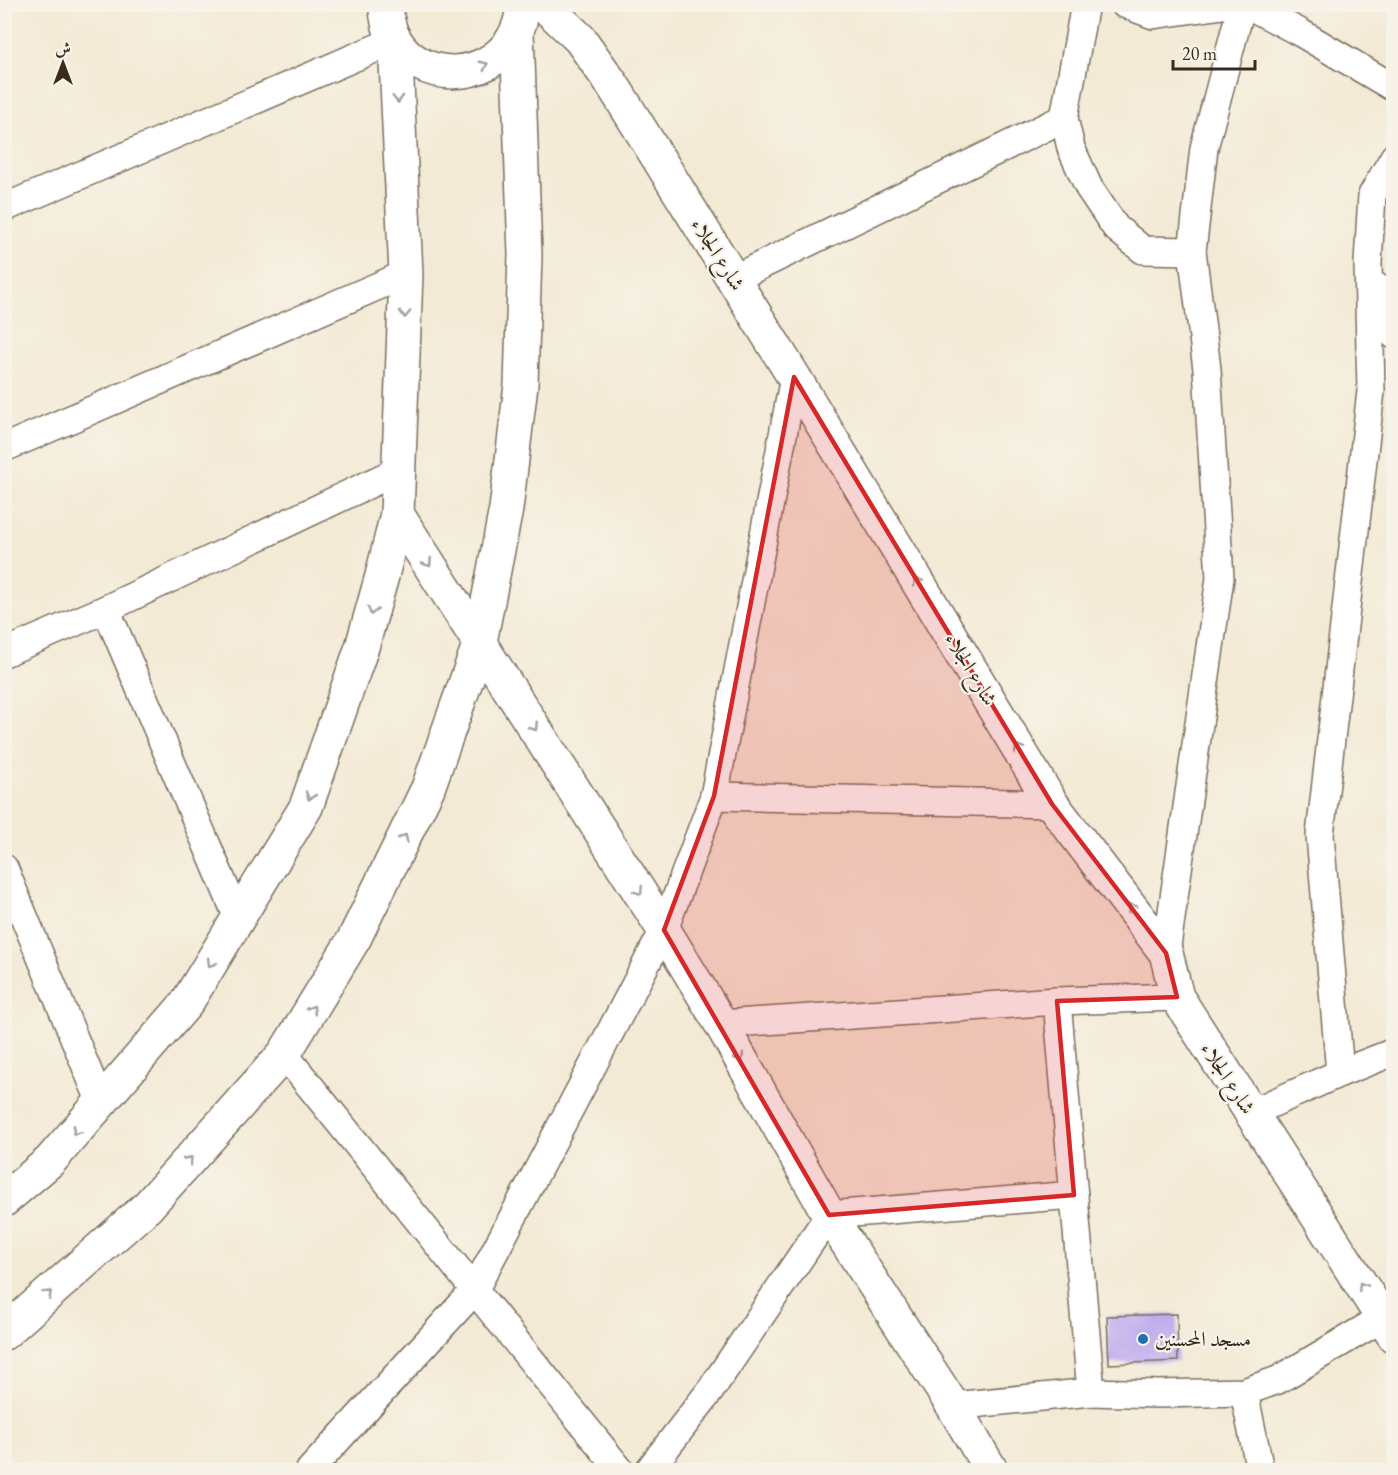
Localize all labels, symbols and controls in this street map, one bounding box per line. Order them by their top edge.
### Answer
north arrow [33,33,93,93]
scale bar [1173,33,1256,71]
text: ش [55,38,71,59]
text: 20 m [1182,42,1217,65]
one-way arrow [477,60,488,72]
one-way arrow [391,94,404,103]
street label: شارع الجلاء [681,212,751,298]
one-way arrow [398,310,411,319]
one-way arrow [421,557,433,567]
one-way arrow [913,577,925,587]
one-way arrow [367,605,379,616]
street label: شارع الجلاء [935,627,1004,713]
one-way arrow [527,720,538,731]
one-way arrow [1014,744,1026,754]
one-way arrow [305,790,318,801]
one-way arrow [397,833,408,844]
one-way arrow [631,885,643,895]
one-way arrow [1127,903,1138,914]
one-way arrow [207,957,218,968]
one-way arrow [304,1005,316,1015]
street label: شارع الجلاء [1191,1036,1262,1122]
one-way arrow [733,1052,744,1062]
one-way arrow [72,1124,83,1135]
one-way arrow [182,1156,193,1167]
one-way arrow [1359,1282,1370,1293]
one-way arrow [41,1290,52,1301]
place label: مسجد المحسنين [1155,1325,1251,1352]
marker: مسجد المحسنين [1136,1332,1150,1346]

